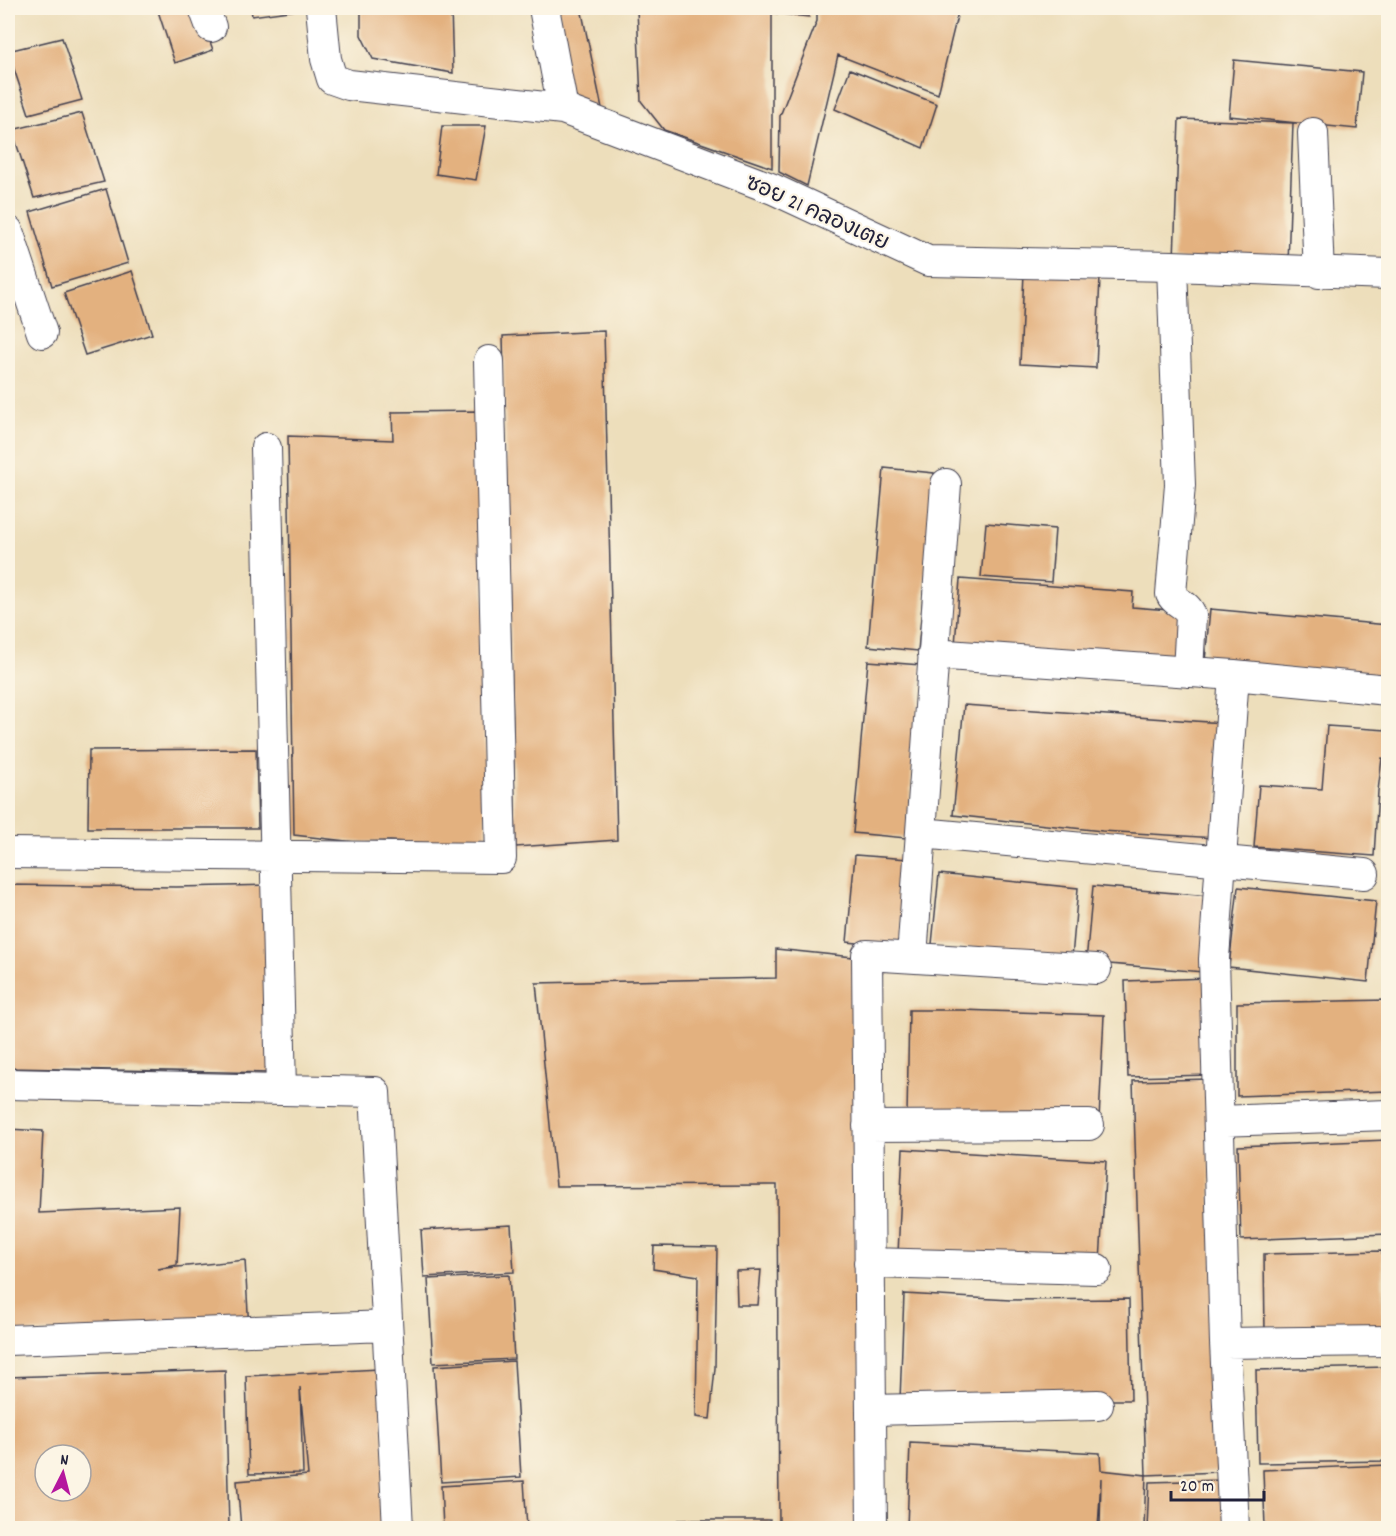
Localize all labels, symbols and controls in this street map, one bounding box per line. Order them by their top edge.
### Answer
street label: ซอย 21 คลองเตย [740,169,894,260]
north arrow [33,1443,93,1503]
text: N [59,1449,70,1472]
scale bar [1171,1464,1264,1502]
text: 20 m [1180,1475,1214,1500]

